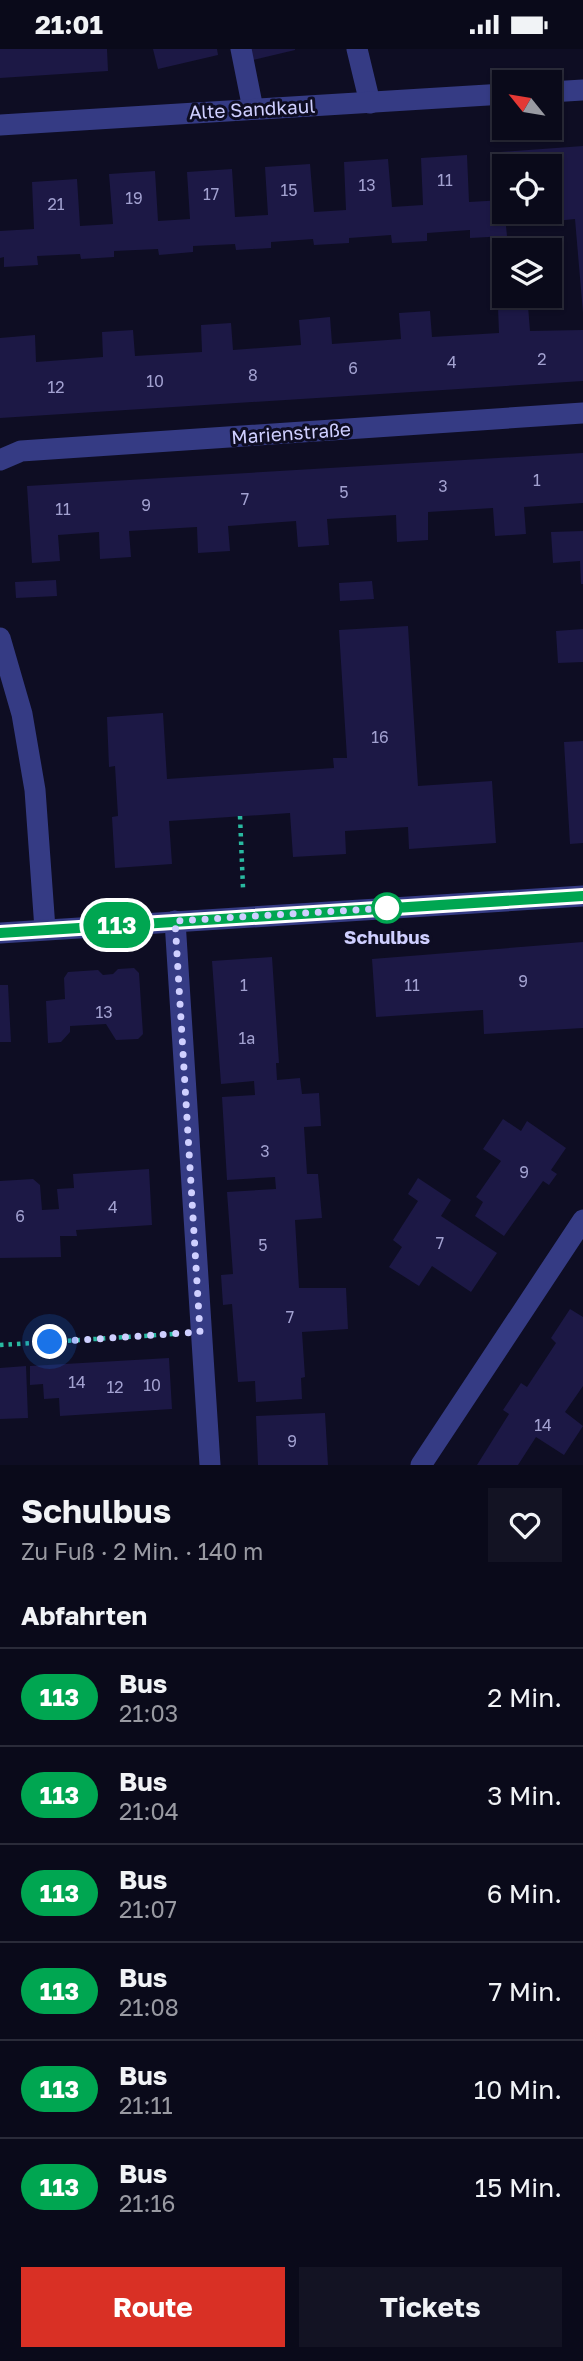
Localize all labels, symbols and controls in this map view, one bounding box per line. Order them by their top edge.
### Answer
text: 21:01 [35,9,103,40]
north arrow [492,70,562,140]
map controls [492,70,562,308]
street label: Alte Sandkaul [188,94,316,123]
button: locate [492,154,562,224]
house number: 11 [437,170,453,190]
house number: 13 [358,175,376,195]
house number: 15 [280,180,298,200]
house number: 17 [203,184,219,204]
house number: 19 [125,188,143,208]
house number: 21 [47,194,65,214]
button: layers [492,238,562,308]
house number: 2 [537,349,547,369]
house number: 4 [447,352,457,372]
house number: 6 [348,358,358,378]
house number: 8 [248,365,258,385]
house number: 10 [146,371,164,391]
house number: 12 [47,377,65,397]
street label: Marienstraße [230,417,352,448]
house number: 1 [533,470,541,490]
house number: 3 [438,476,448,496]
house number: 5 [339,482,349,502]
house number: 7 [241,489,249,509]
house number: 9 [141,495,151,515]
house number: 11 [55,499,71,519]
house number: 16 [371,727,389,747]
marker: Schulbus [372,893,402,923]
line badge: 113 [77,902,157,948]
text: 113 [97,910,137,939]
place label: Schulbus [344,925,431,948]
house number: 9 [518,971,528,991]
house number: 1 [240,975,248,995]
house number: 11 [404,975,420,995]
house number: 13 [95,1002,113,1022]
house number: 1a [239,1028,255,1048]
house number: 3 [260,1141,270,1161]
house number: 9 [519,1162,529,1182]
house number: 4 [108,1197,118,1217]
house number: 6 [15,1206,25,1226]
house number: 7 [436,1233,444,1253]
house number: 5 [258,1235,268,1255]
house number: 7 [286,1307,294,1327]
your location [32,1324,67,1359]
house number: 14 [68,1372,86,1392]
house number: 10 [143,1375,161,1395]
house number: 12 [106,1377,124,1397]
house number: 14 [534,1415,552,1435]
house number: 9 [287,1431,297,1451]
button: heart [488,1488,562,1562]
text: Schulbus [21,1491,171,1530]
text: Zu Fuß · 2 Min. · 140 m [21,1537,263,1565]
text: Abfahrten [21,1600,147,1631]
text: Bus [119,1668,167,1699]
text: 113 [40,1682,79,1711]
text: 2 Min. [487,1682,562,1713]
text: 21:03 [119,1699,178,1727]
text: Bus [119,1766,167,1797]
text: 113 [40,1780,79,1809]
text: 3 Min. [487,1780,562,1811]
text: 21:04 [119,1797,179,1825]
text: Bus [119,1864,167,1895]
text: 113 [40,1878,79,1907]
text: 6 Min. [487,1878,562,1909]
text: 21:07 [119,1895,177,1923]
text: Bus [119,1962,167,1993]
text: 113 [40,1976,79,2005]
text: 7 Min. [489,1976,562,2007]
text: 21:08 [119,1993,179,2021]
text: Bus [119,2060,167,2091]
text: 113 [40,2074,79,2103]
text: 10 Min. [474,2074,562,2105]
text: 21:11 [119,2091,173,2119]
text: Bus [119,2158,167,2189]
text: 113 [40,2172,79,2201]
text: 15 Min. [475,2172,562,2203]
text: 21:16 [119,2189,175,2217]
button: Route [21,2267,285,2347]
button: Tickets [299,2267,562,2347]

